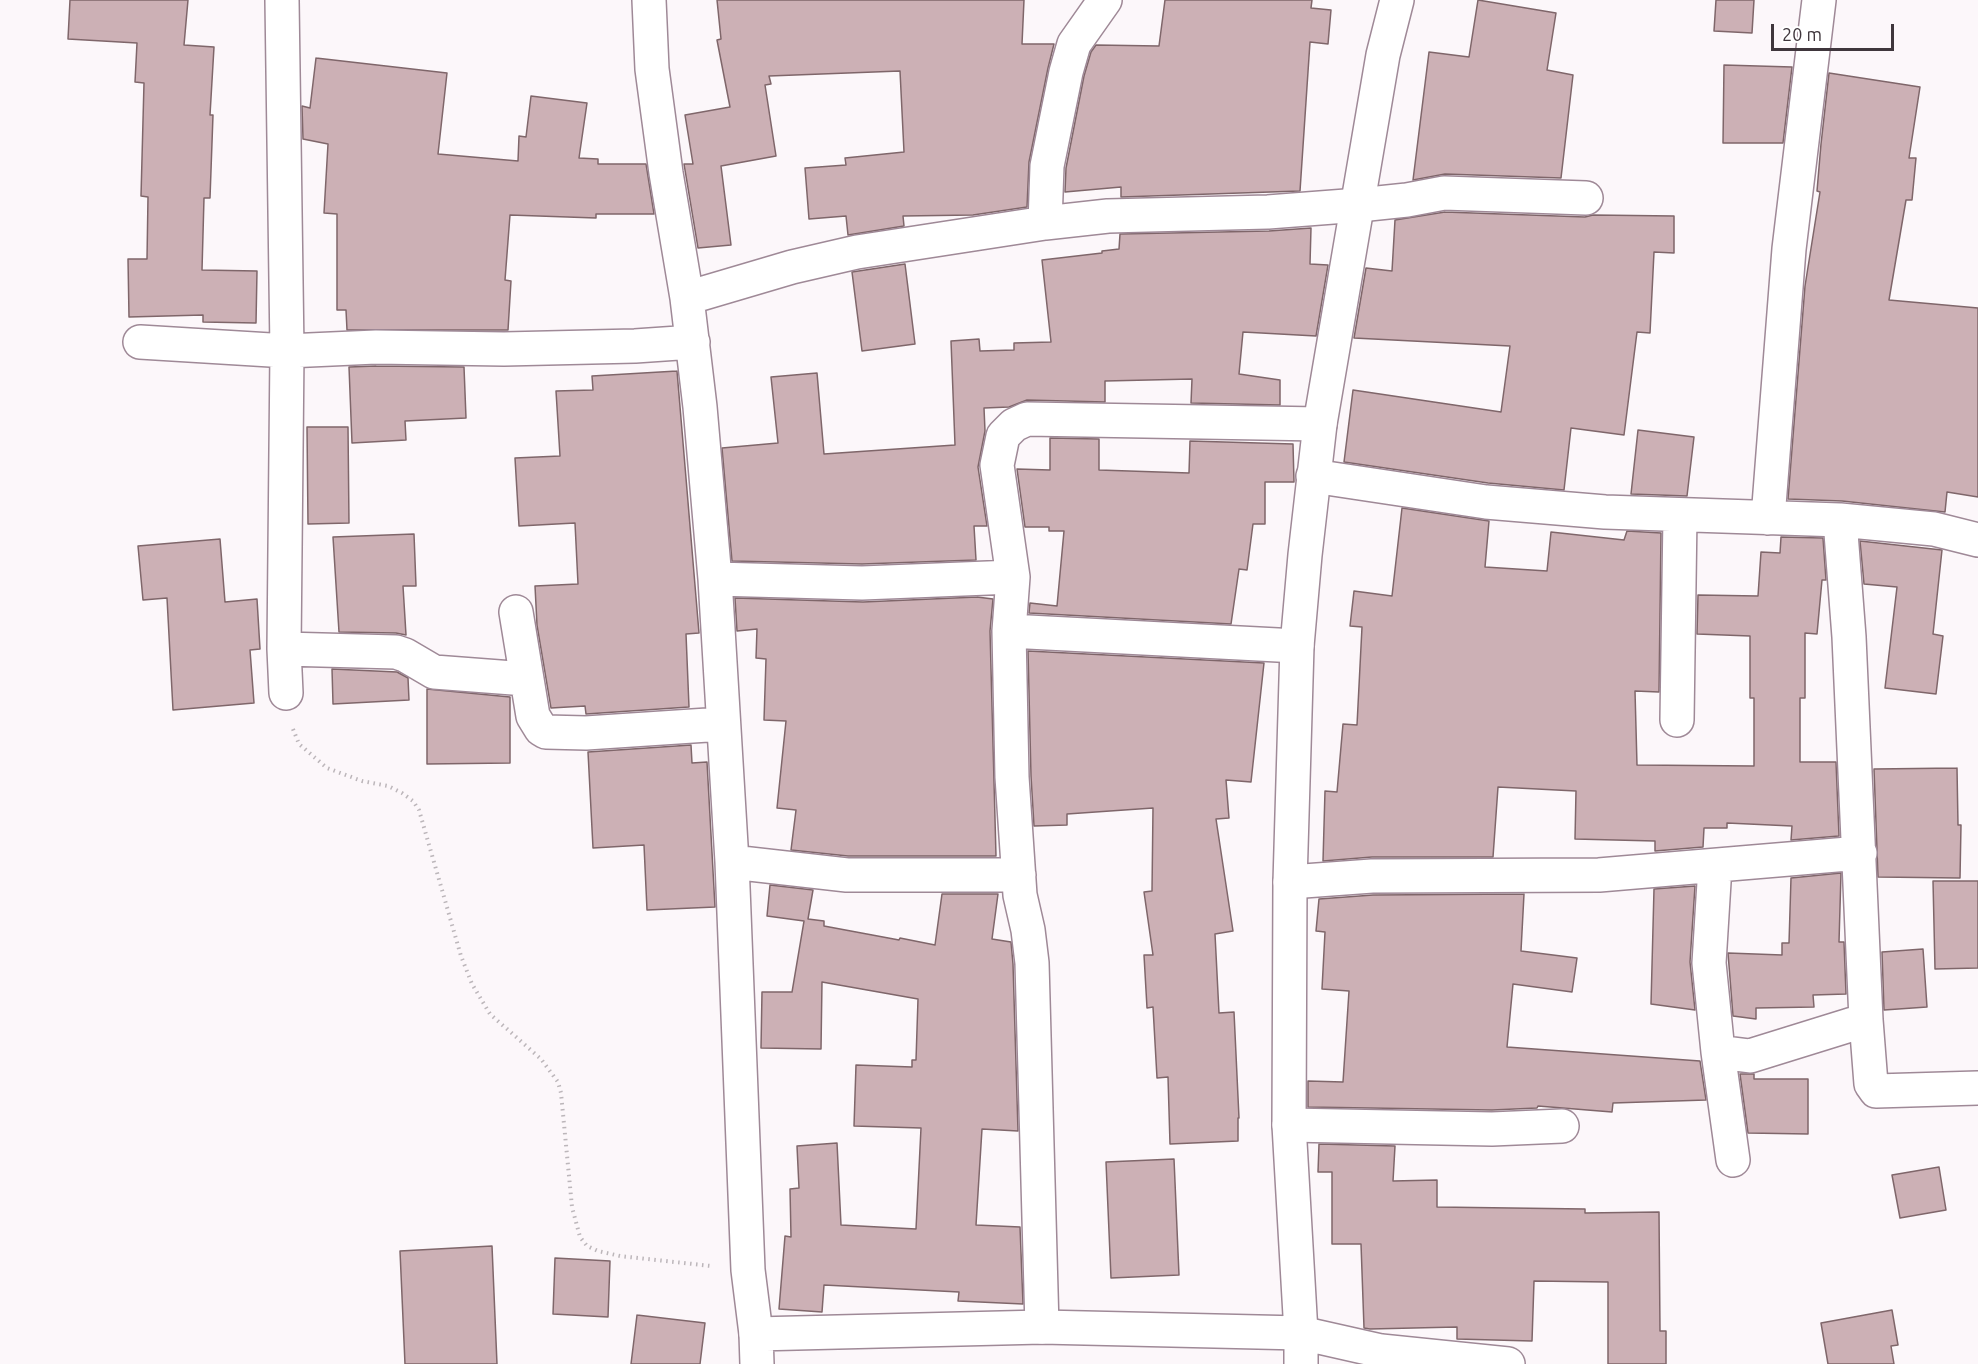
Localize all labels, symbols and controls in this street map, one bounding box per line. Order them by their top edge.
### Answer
scale bar [1774,12,1897,50]
text: 20 m [1782,24,1822,44]

